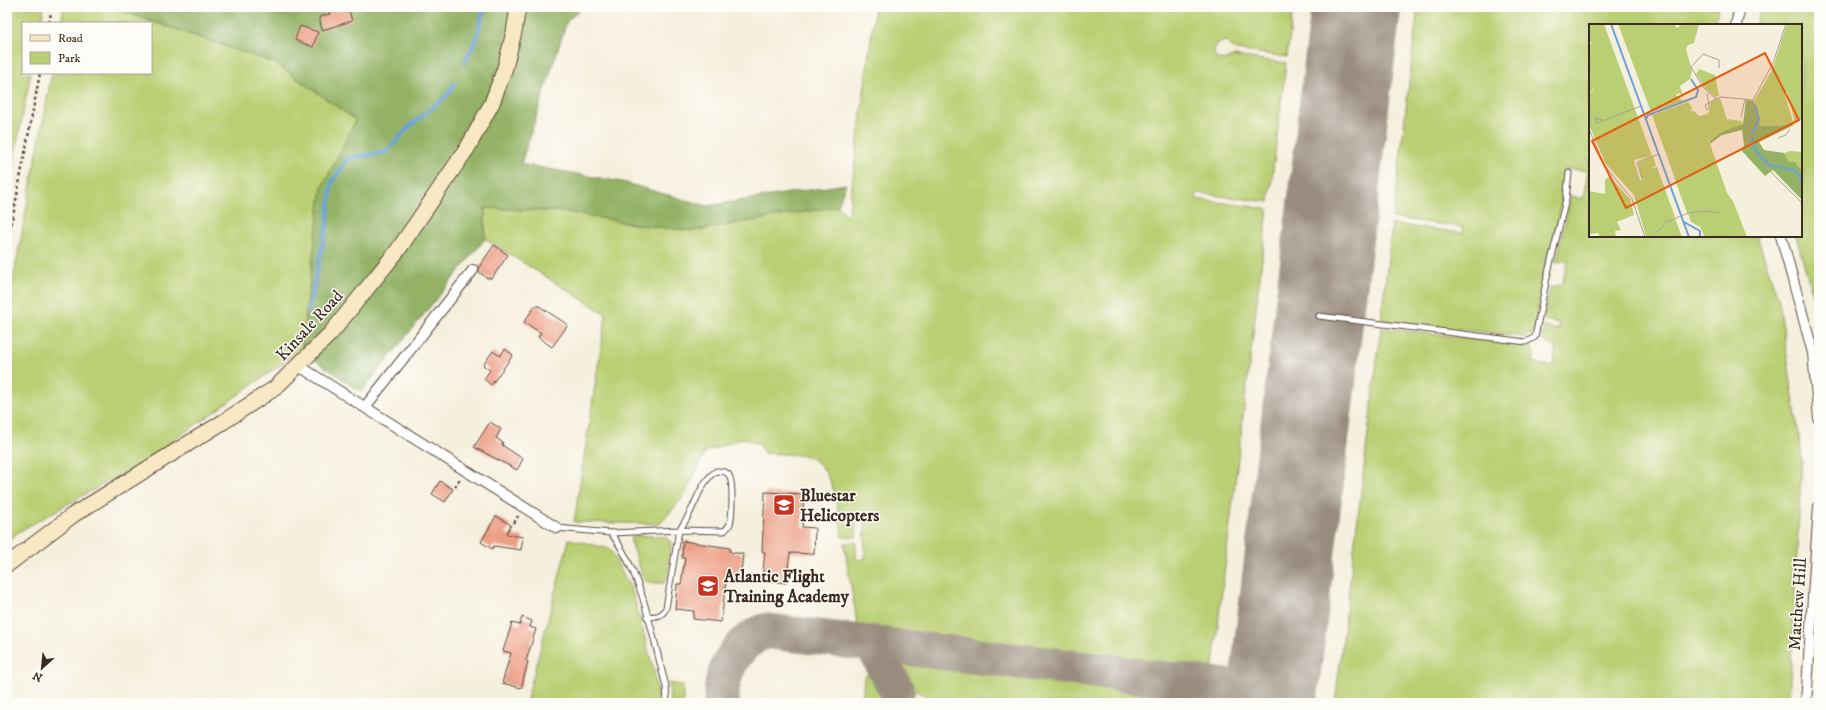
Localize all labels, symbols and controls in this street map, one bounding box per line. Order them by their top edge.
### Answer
legend [22,22,152,74]
inset map [1589,24,1802,237]
text: Road [58,31,83,46]
text: Park [58,51,80,66]
street label: Kinsale Road [271,285,348,366]
place label: Bluestar Helicopters [800,485,879,527]
school or university icon: Bluestar Helicopters [771,492,797,518]
street label: Matthew Hill [1784,557,1812,651]
place label: Atlantic Flight Training Academy [723,566,850,608]
school or university icon: Atlantic Flight Training Academy [695,573,721,599]
north arrow [22,648,62,688]
text: N [31,668,45,684]

